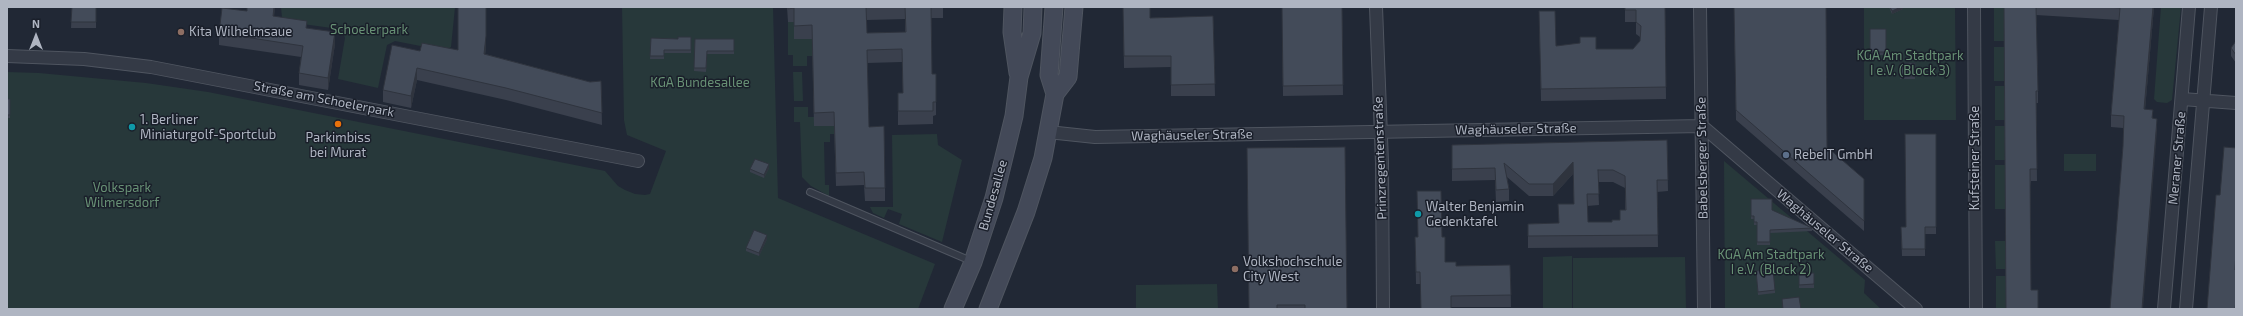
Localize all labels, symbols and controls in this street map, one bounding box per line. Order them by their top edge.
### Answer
north arrow [16,16,56,56]
text: N [32,17,40,30]
park label: Schoelerpark [330,22,408,38]
place label: Kita Wilhelmsaue [189,24,292,40]
marker: Kita Wilhelmsaue [176,27,186,37]
park label: KGA Am Stadtpark I e.V. (Block 3) [1856,48,1964,79]
park label: KGA Bundesallee [650,75,750,91]
street label: Straße am Schoelerpark [252,78,396,120]
street label: Prinzregentenstraße [1370,96,1390,220]
street label: Babelsberger Straße [1693,97,1711,219]
street label: Kufsteiner Straße [1967,106,1983,210]
street label: Meraner Straße [2165,111,2189,205]
place label: 1. Berliner Miniaturgolf-Sportclub [140,112,276,143]
marker: Parkimbiss bei Murat [333,119,343,129]
street label: Waghäuseler Straße [1455,120,1577,138]
marker: 1. Berliner Miniaturgolf-Sportclub [127,122,137,132]
street label: Waghäuseler Straße [1131,126,1253,144]
place label: Parkimbiss bei Murat [305,130,371,161]
place label: RebeIT GmbH [1794,147,1873,163]
marker: RebeIT GmbH [1781,150,1791,160]
street label: Bundesallee [975,158,1011,232]
park label: Volkspark Wilmersdorf [85,180,159,211]
street label: Waghäuseler Straße [1773,186,1877,276]
place label: Walter Benjamin Gedenktafel [1426,199,1524,230]
marker: Walter Benjamin Gedenktafel [1413,209,1423,219]
park label: KGA Am Stadtpark I e.V. (Block 2) [1717,247,1825,278]
place label: Volkshochschule City West [1243,254,1343,285]
marker: Volkshochschule City West [1230,264,1240,274]

